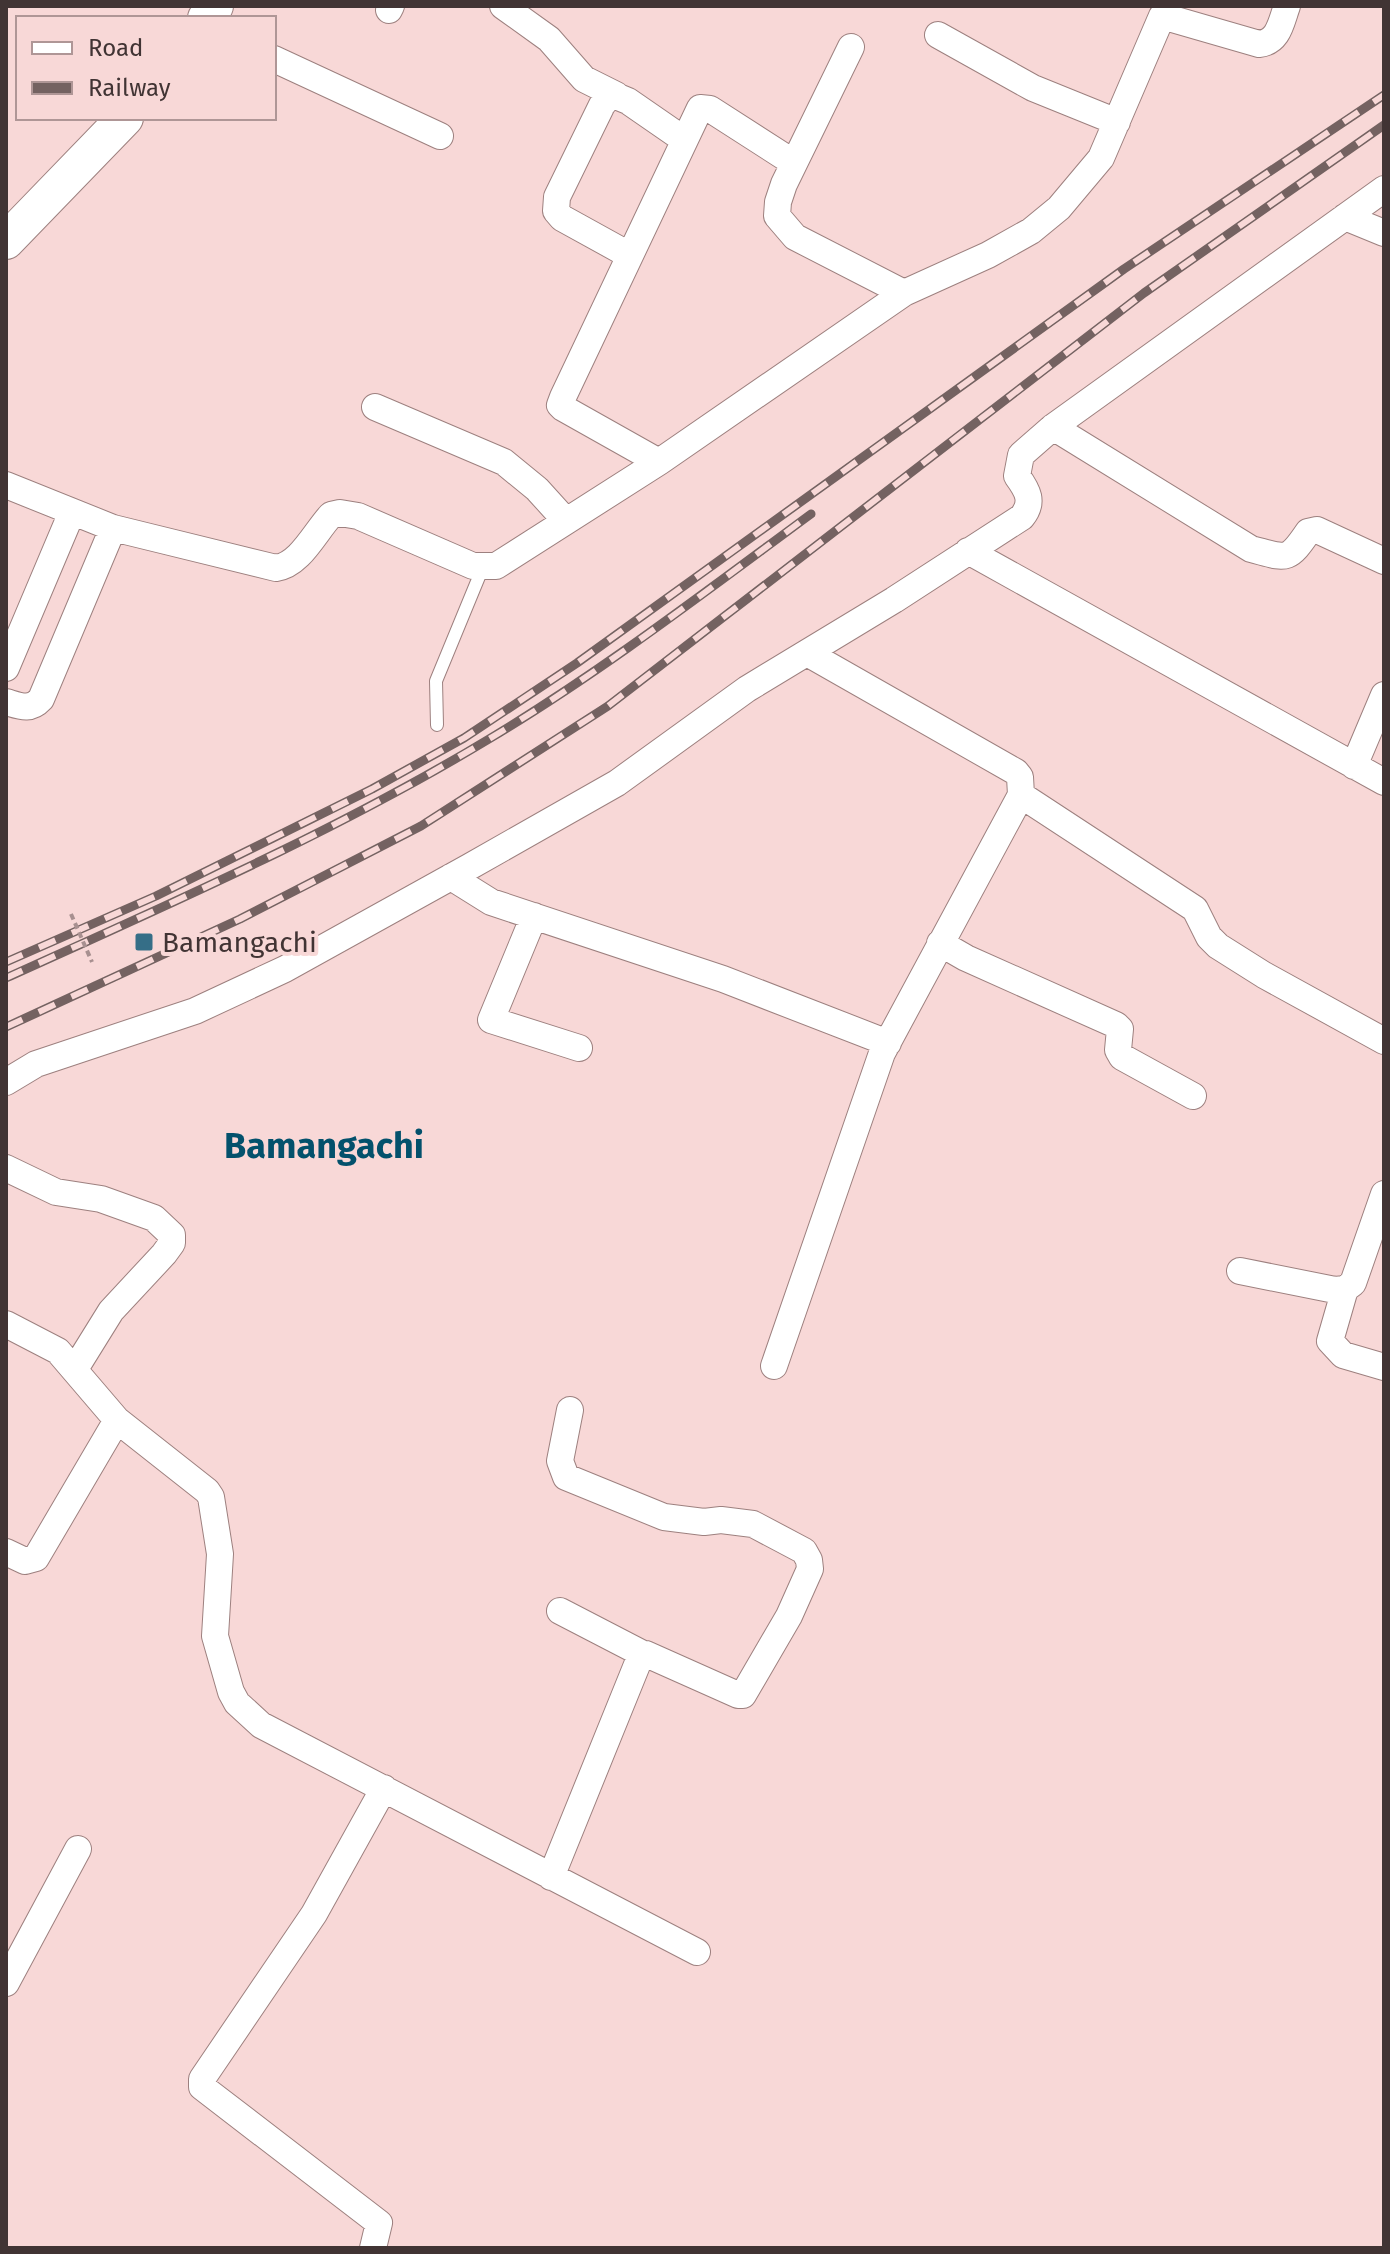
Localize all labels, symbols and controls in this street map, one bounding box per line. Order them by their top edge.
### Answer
legend [16,16,276,120]
text: Road [88,34,143,62]
text: Railway [88,74,171,102]
place label: Bamangachi [162,926,317,959]
marker: Bamangachi [133,931,155,953]
district label: Bamangachi [224,1124,424,1168]

